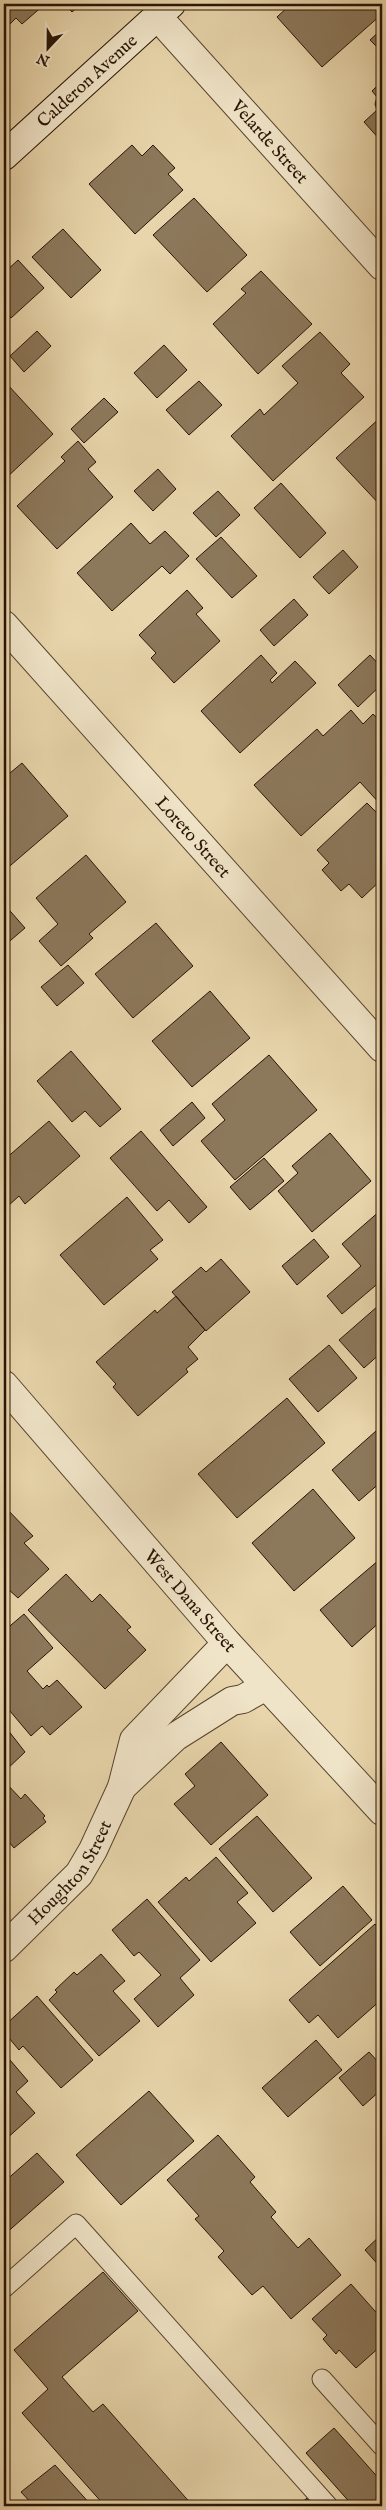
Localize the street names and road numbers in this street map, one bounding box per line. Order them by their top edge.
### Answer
street label: Calderon Avenue [33,30,143,133]
street label: Velarde Street [225,95,313,189]
street label: Loreto Street [150,792,235,883]
street label: West Dana Street [138,1545,240,1658]
street label: Houghton Street [23,1817,118,1931]

